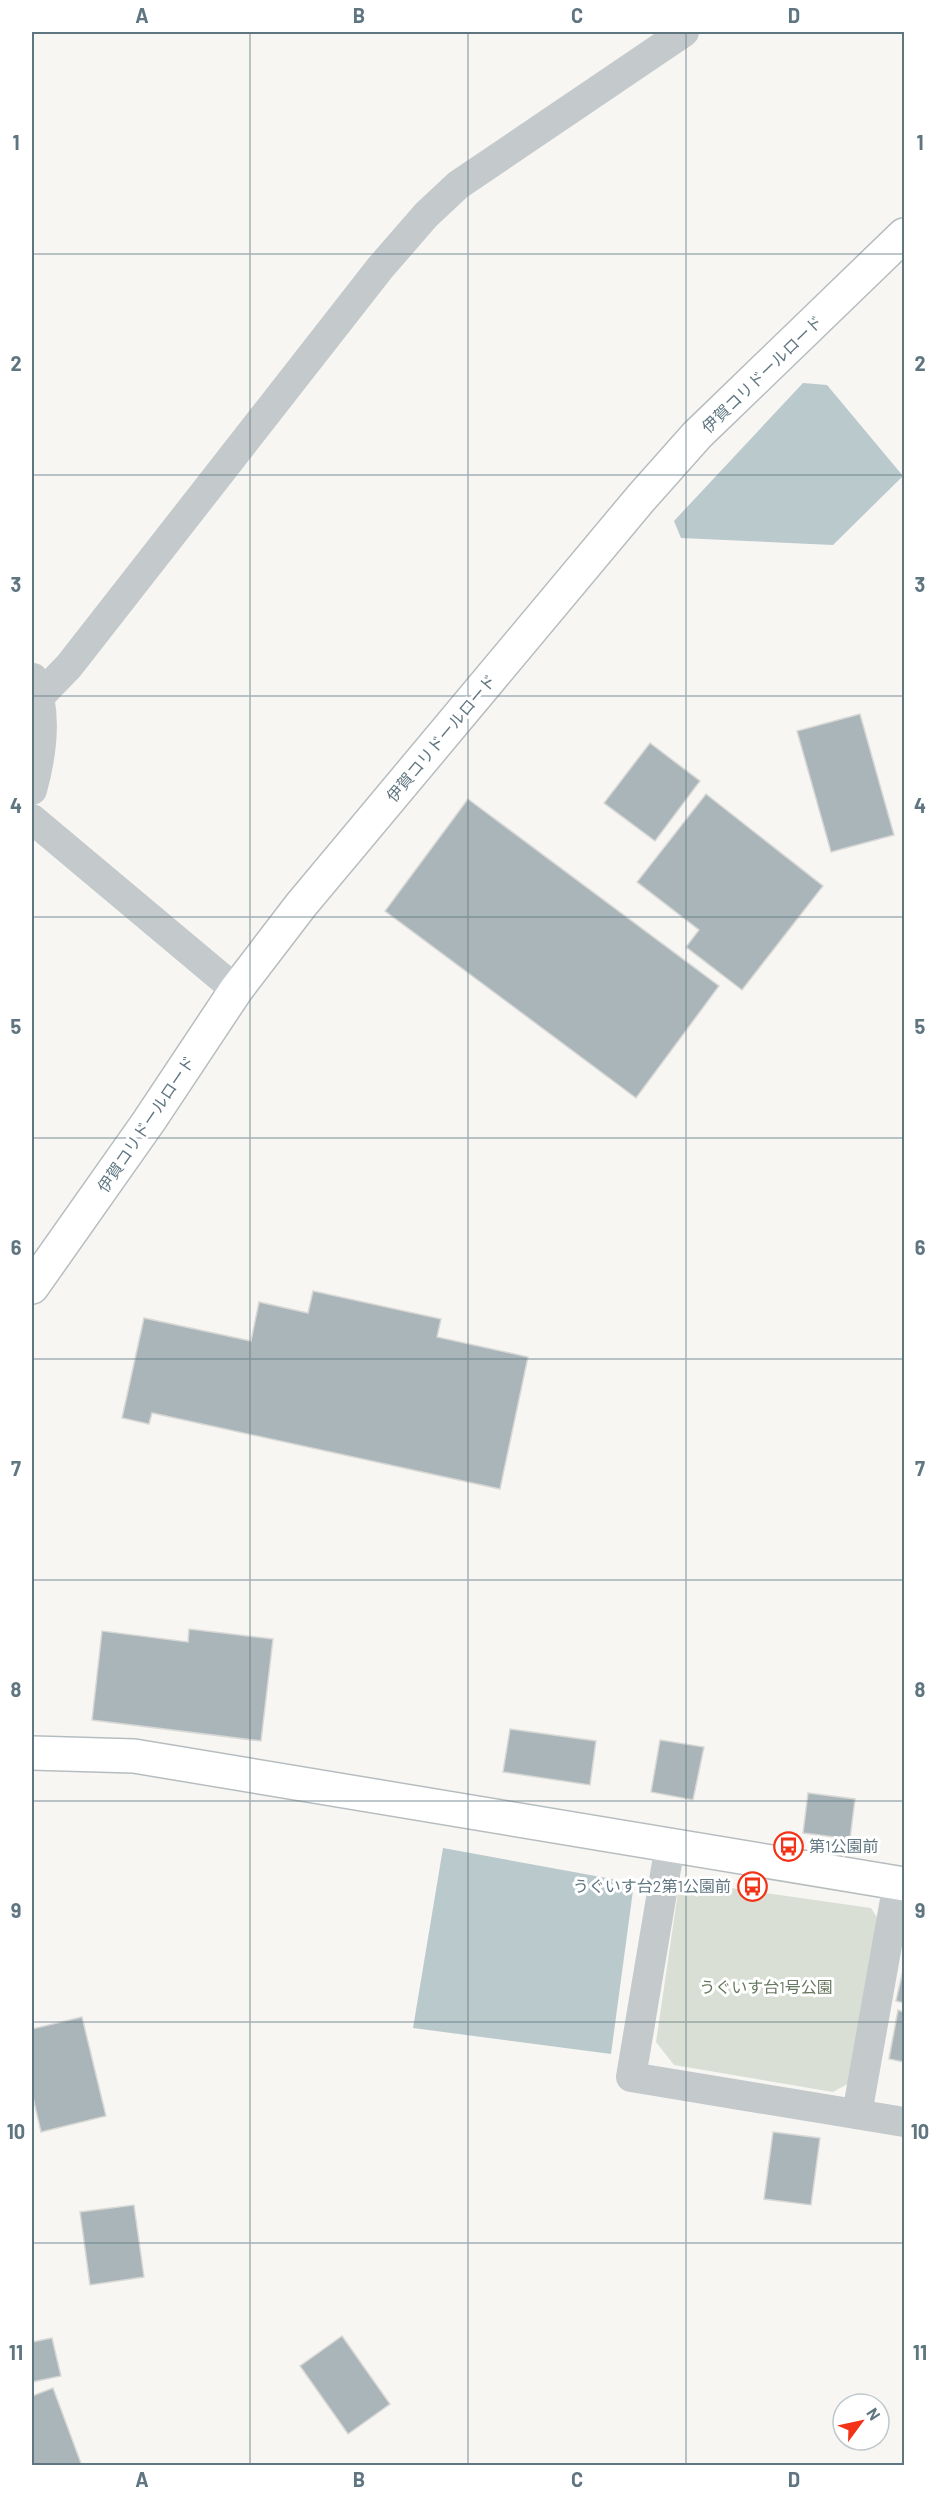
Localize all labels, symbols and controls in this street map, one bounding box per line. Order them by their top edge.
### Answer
text: A [135,3,149,27]
text: B [353,3,365,27]
text: C [571,3,583,27]
text: D [788,3,800,27]
text: 1 [12,130,20,154]
text: 1 [916,130,924,154]
street label: 伊賀コリドールロード [698,311,826,436]
text: 2 [10,351,22,375]
text: 2 [914,351,926,375]
text: 3 [11,572,21,596]
text: 3 [915,572,925,596]
street label: 伊賀コリドールロード [382,670,499,805]
text: 4 [10,793,22,817]
text: 4 [914,793,926,817]
text: 5 [11,1014,22,1038]
text: 5 [915,1014,926,1038]
street label: 伊賀コリドールロード [93,1052,198,1195]
text: 6 [11,1235,22,1259]
text: 6 [915,1235,926,1259]
text: 7 [11,1456,21,1480]
text: 7 [915,1456,925,1480]
text: 8 [11,1677,22,1701]
text: 8 [915,1677,926,1701]
bus stop icon: 第1公園前 [772,1830,804,1862]
place label: 第1公園前 [809,1836,879,1855]
bus stop icon: うぐいす台2第1公園前 [736,1870,768,1902]
place label: うぐいす台2第1公園前 [573,1876,731,1895]
text: 9 [11,1898,21,1922]
text: 9 [915,1898,925,1922]
park label: うぐいす台1号公園 [699,1977,833,1996]
text: 10 [7,2119,25,2143]
text: 10 [911,2119,929,2143]
text: 11 [9,2340,23,2364]
text: 11 [913,2340,927,2364]
north arrow [831,2392,891,2452]
text: N [863,2404,885,2423]
text: A [135,2467,149,2491]
text: B [353,2467,365,2491]
text: C [571,2467,583,2491]
text: D [788,2467,800,2491]

